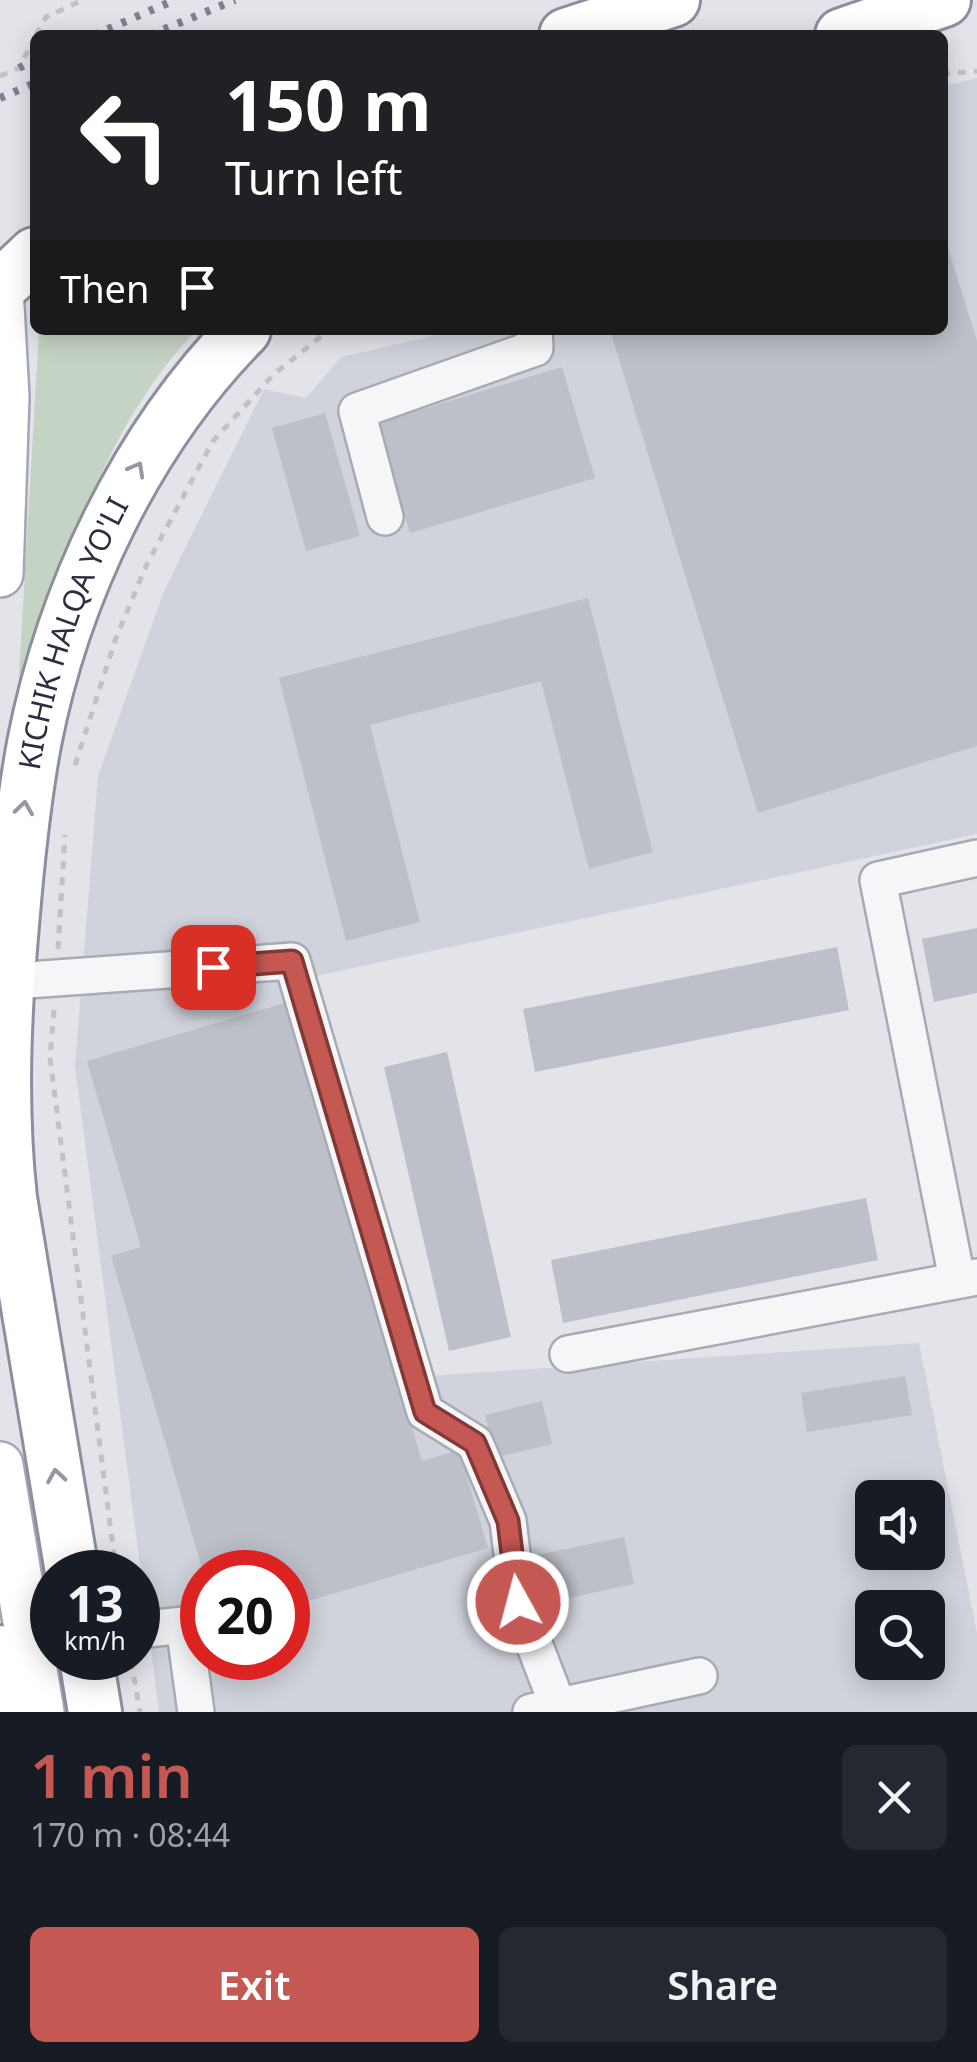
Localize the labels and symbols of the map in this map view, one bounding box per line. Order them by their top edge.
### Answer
one-way arrow [125,462,145,480]
street label: KICHIK HALQA YO'LI [8,490,137,772]
one-way arrow [12,800,33,817]
pin [171,925,256,1010]
one-way arrow [46,1468,67,1485]
speed limit sign: 20 [180,1550,310,1680]
position arrow [466,1550,570,1654]

